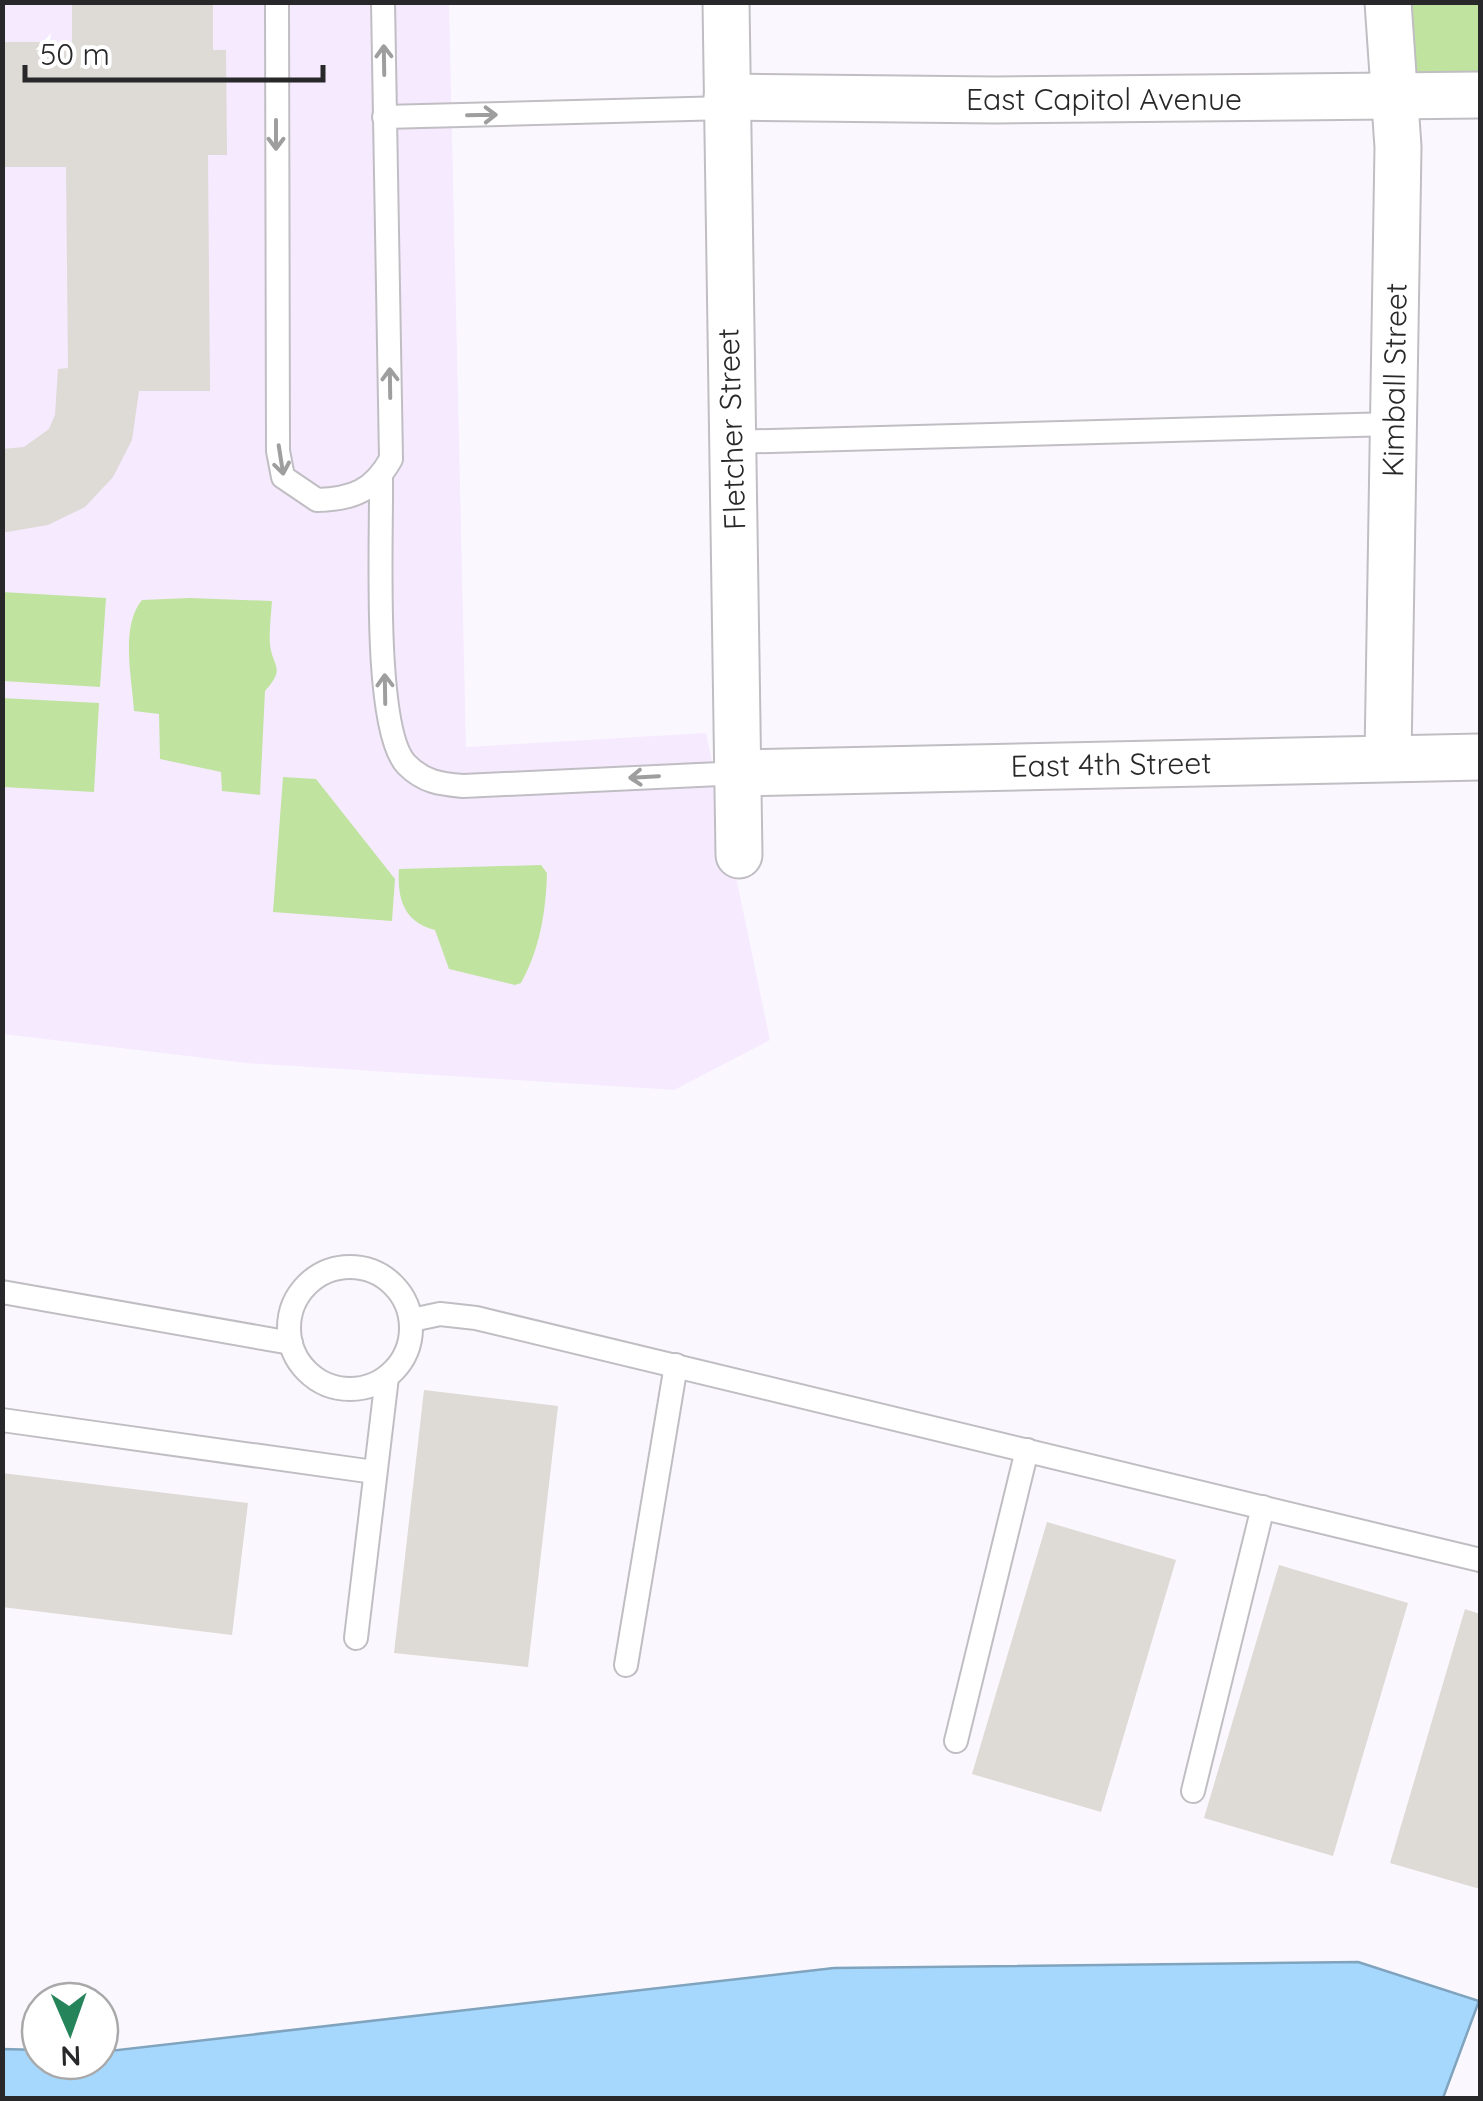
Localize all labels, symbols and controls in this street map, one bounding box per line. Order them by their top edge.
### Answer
scale bar [25,20,322,82]
text: 50 m [40,35,110,73]
one-way arrow [374,44,393,76]
street label: East Capitol Avenue [966,80,1242,118]
one-way arrow [465,105,497,124]
one-way arrow [266,118,286,150]
street label: Kimball Street [1373,282,1415,478]
street label: Fletcher Street [708,327,754,531]
one-way arrow [380,368,400,400]
one-way arrow [272,443,290,475]
one-way arrow [376,673,394,706]
street label: East 4th Street [1010,743,1212,785]
one-way arrow [628,768,660,787]
north arrow [20,1981,120,2081]
text: N [60,2039,82,2074]

